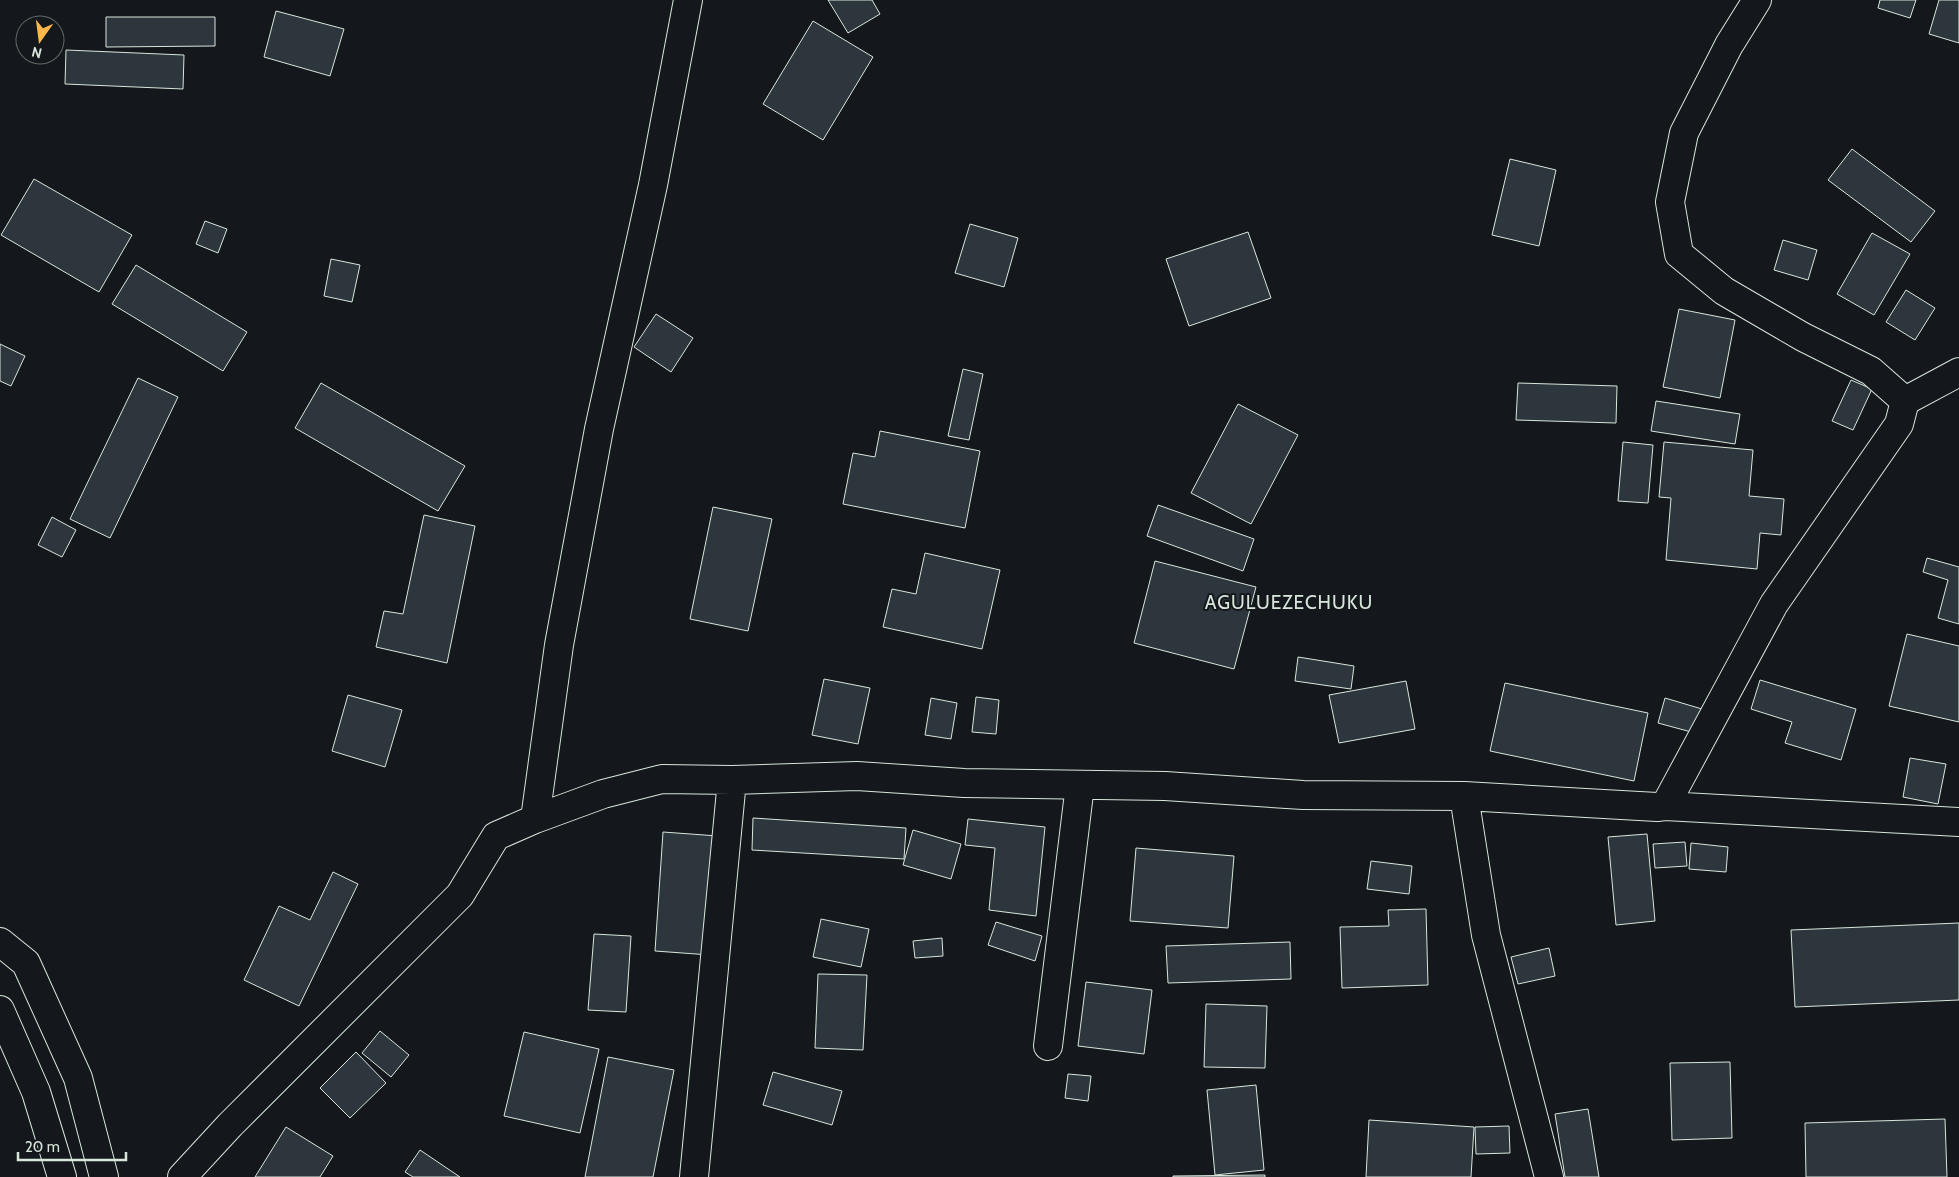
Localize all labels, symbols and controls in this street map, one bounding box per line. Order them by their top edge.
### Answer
north arrow [15,15,65,65]
text: N [30,43,44,63]
district label: AGULUEZECHUKU [1205,591,1373,614]
scale bar [18,1130,125,1162]
text: 20 m [25,1138,60,1156]

